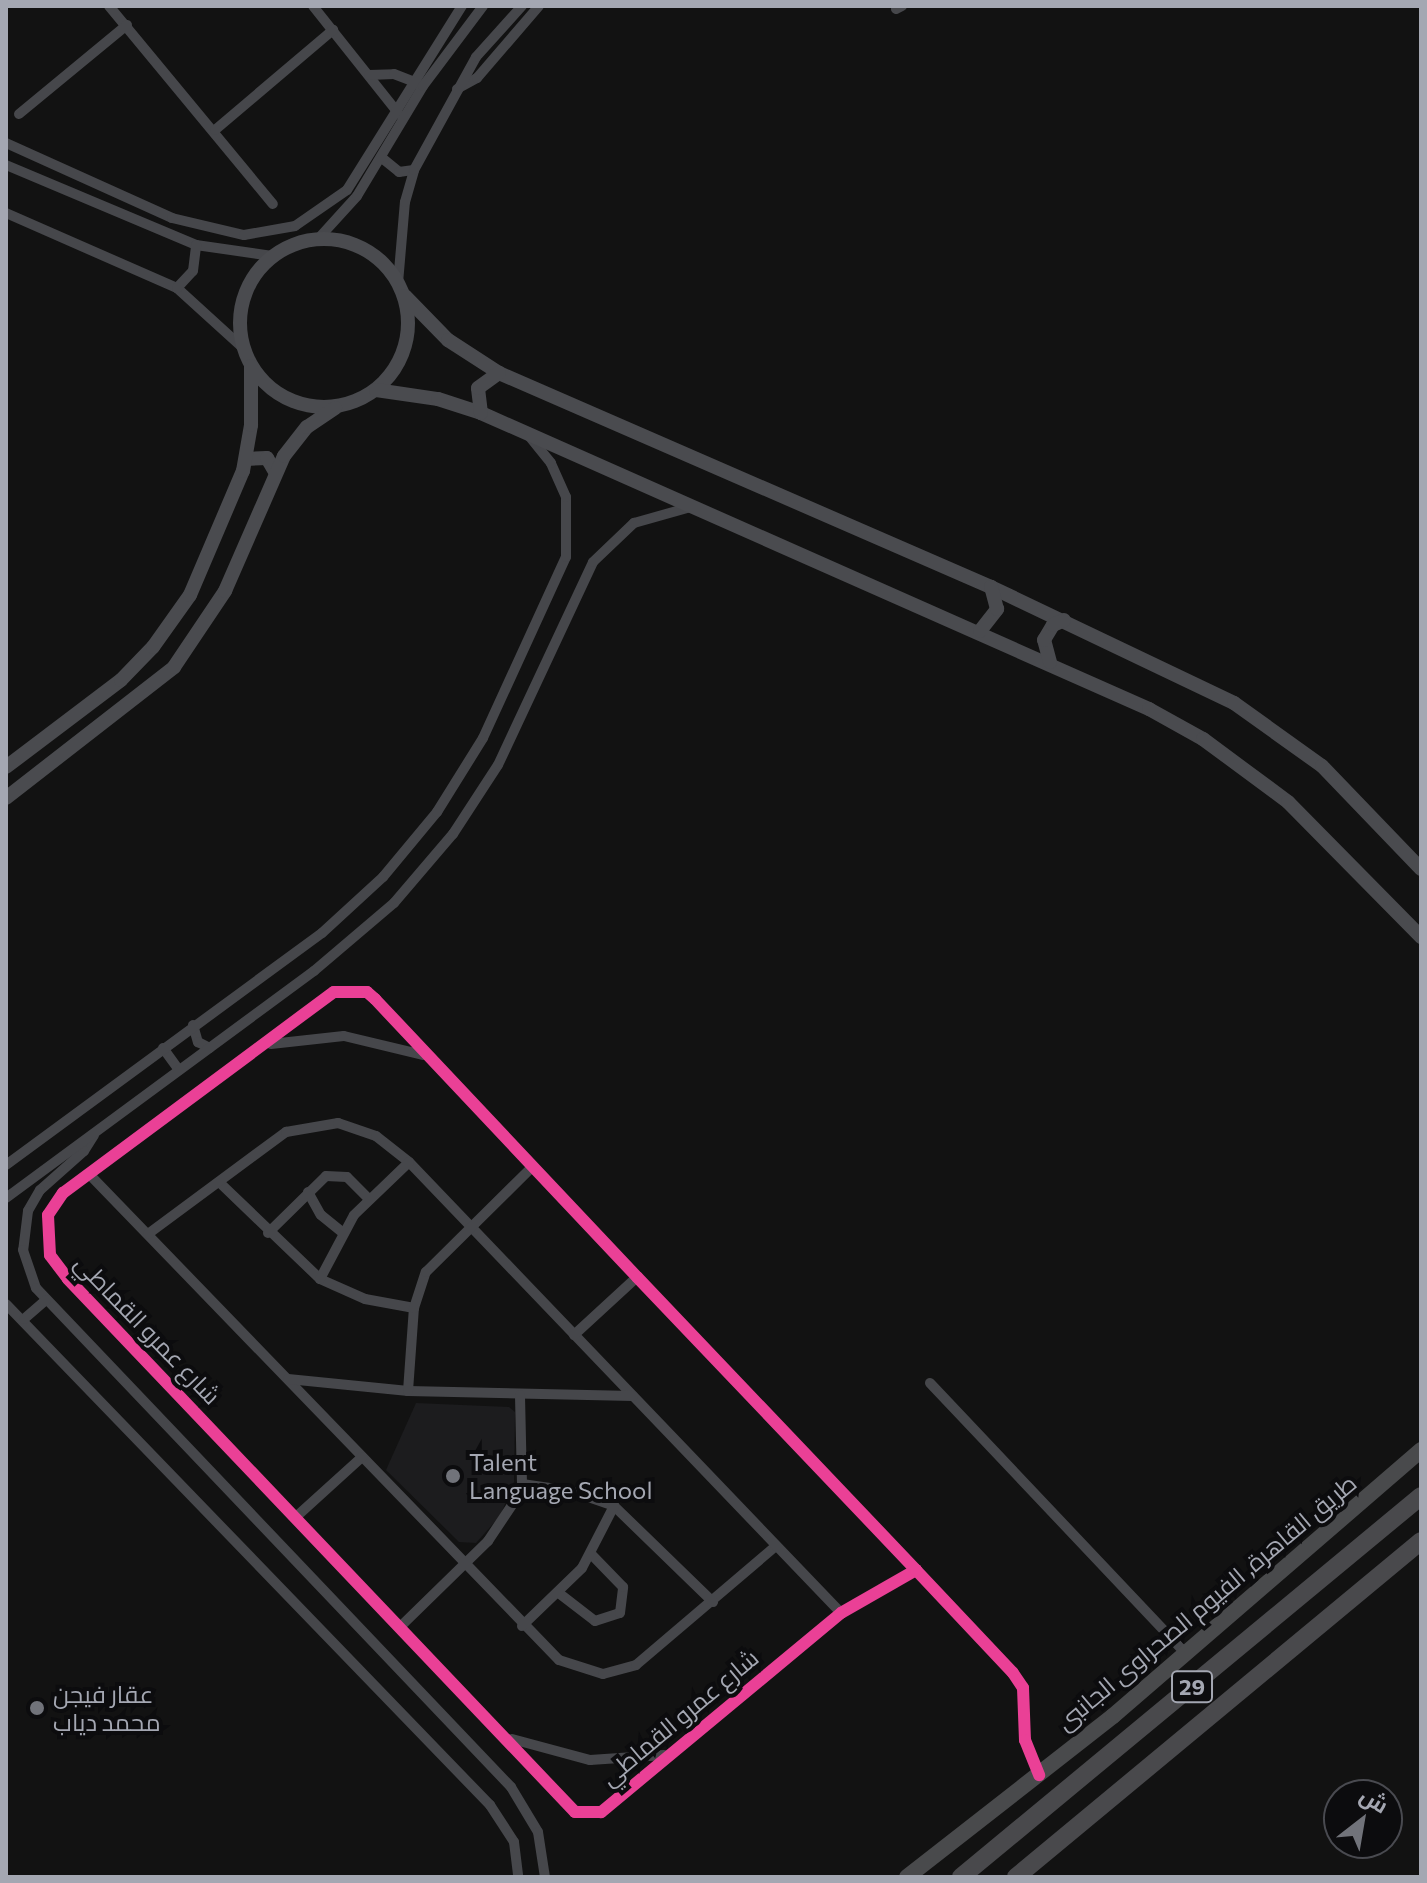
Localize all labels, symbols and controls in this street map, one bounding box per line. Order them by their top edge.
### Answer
street label: شارع عمرو القماطي [69,1248,227,1410]
place label: Talent Language School [469,1448,653,1504]
marker: Talent Language School [444,1467,462,1485]
street label: طريق القاهرة, الفيوم الصحراوى الجانبى [1050,1468,1362,1736]
street label: شارع عمرو القماطي [594,1643,764,1791]
road number: 29 [1170,1669,1214,1705]
place label: عقار فيجن محمد دياب [53,1680,161,1736]
marker: عقار فيجن محمد دياب [28,1699,46,1717]
north arrow [1323,1779,1403,1859]
text: ش [1356,1781,1394,1819]

